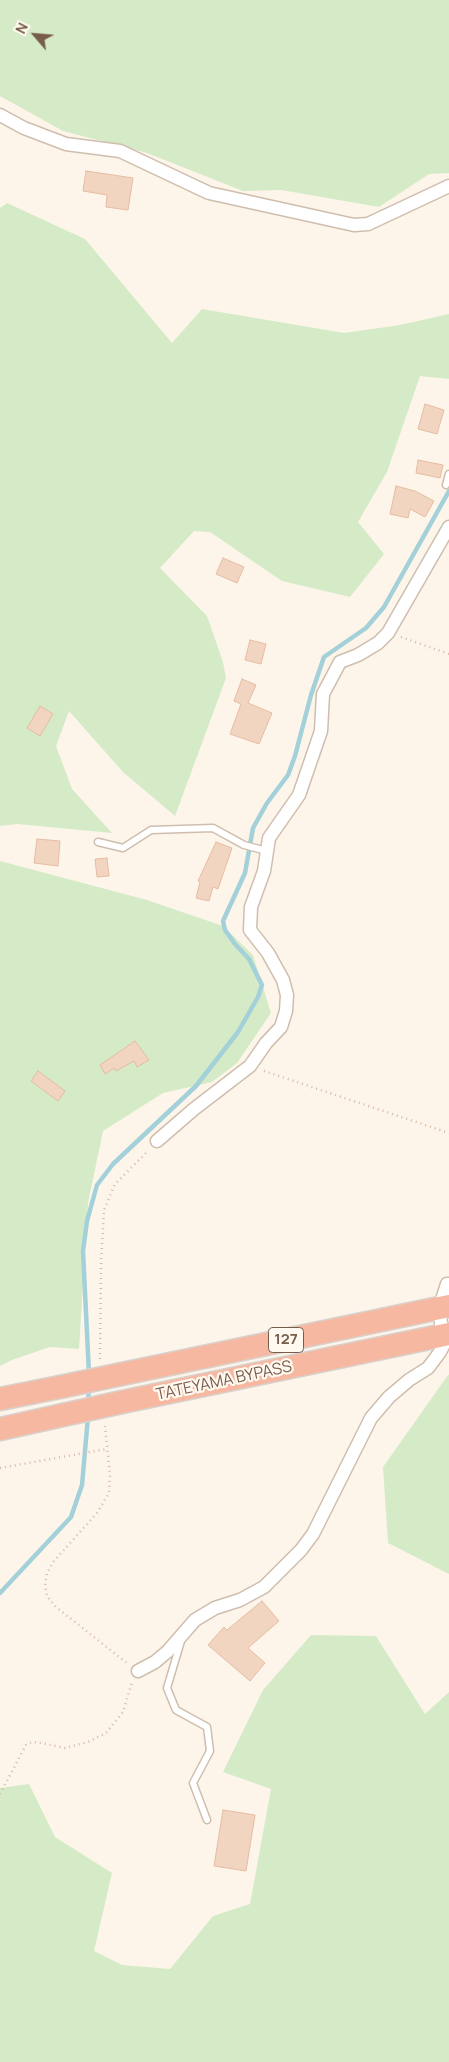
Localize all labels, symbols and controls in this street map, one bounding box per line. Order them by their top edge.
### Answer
north arrow [10,10,60,60]
text: N [10,19,32,37]
road number: 127 [268,1328,304,1352]
street label: TATEYAMA BYPASS [154,1357,294,1405]

